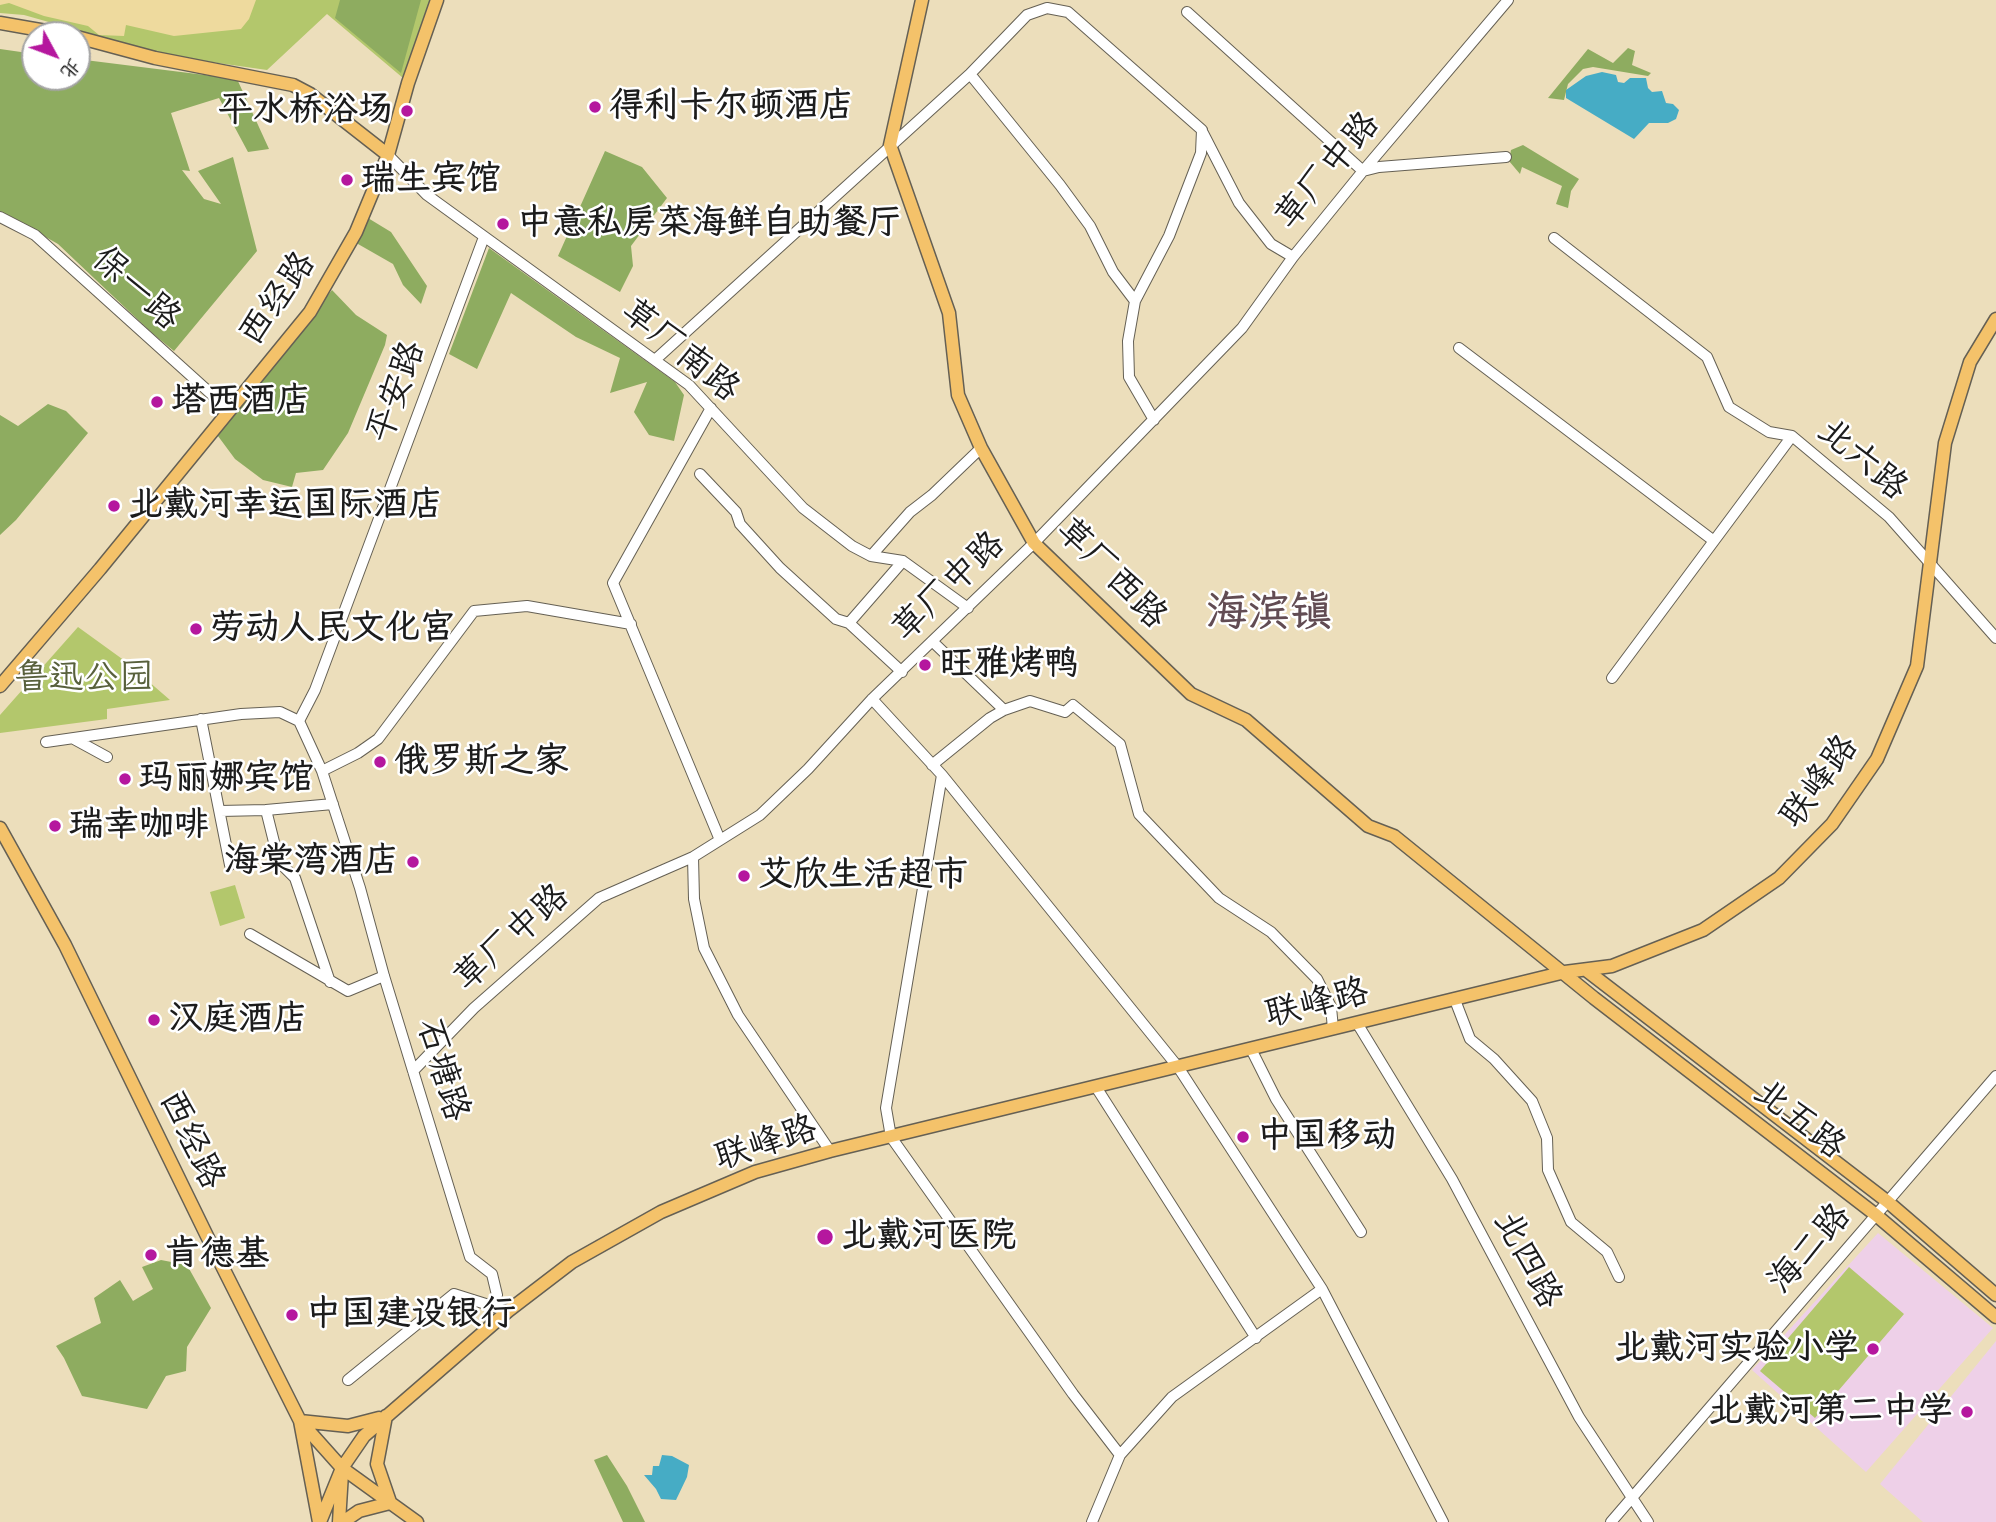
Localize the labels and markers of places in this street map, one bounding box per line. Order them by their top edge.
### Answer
place label: 得利卡尔顿酒店 [609,86,854,128]
place label: 平水桥浴场 [218,90,393,132]
marker: 得利卡尔顿酒店 [587,99,603,115]
marker: 平水桥浴场 [399,103,415,119]
place label: 瑞生宾馆 [361,159,501,201]
marker: 瑞生宾馆 [339,172,355,188]
place label: 中意私房菜海鲜自助餐厅 [517,203,902,245]
marker: 中意私房菜海鲜自助餐厅 [495,216,511,232]
place label: 塔西酒店 [171,381,311,423]
marker: 塔西酒店 [149,394,165,410]
place label: 北戴河幸运国际酒店 [128,485,443,527]
marker: 北戴河幸运国际酒店 [106,498,122,514]
place label: 劳动人民文化宫 [210,608,455,650]
marker: 劳动人民文化宫 [188,621,204,637]
place label: 旺雅烤鸭 [939,644,1079,686]
marker: 旺雅烤鸭 [917,657,933,673]
place label: 俄罗斯之家 [394,741,569,783]
marker: 俄罗斯之家 [372,754,388,770]
place label: 玛丽娜宾馆 [139,758,314,800]
marker: 玛丽娜宾馆 [117,771,133,787]
place label: 瑞幸咖啡 [69,805,209,847]
marker: 瑞幸咖啡 [47,818,63,834]
place label: 海棠湾酒店 [224,841,399,883]
marker: 海棠湾酒店 [405,854,421,870]
place label: 艾欣生活超市 [758,855,968,897]
marker: 艾欣生活超市 [736,868,752,884]
place label: 汉庭酒店 [168,999,308,1041]
marker: 汉庭酒店 [146,1012,162,1028]
place label: 中国移动 [1257,1116,1397,1158]
marker: 中国移动 [1235,1129,1251,1145]
place label: 北戴河医院 [841,1216,1016,1258]
marker: 北戴河医院 [815,1227,835,1247]
place label: 肯德基 [165,1234,270,1276]
marker: 肯德基 [143,1247,159,1263]
place label: 中国建设银行 [306,1294,516,1336]
marker: 中国建设银行 [284,1307,300,1323]
place label: 北戴河实验小学 [1614,1328,1859,1370]
marker: 北戴河实验小学 [1865,1341,1881,1357]
place label: 北戴河第二中学 [1708,1391,1953,1433]
marker: 北戴河第二中学 [1959,1404,1975,1420]

